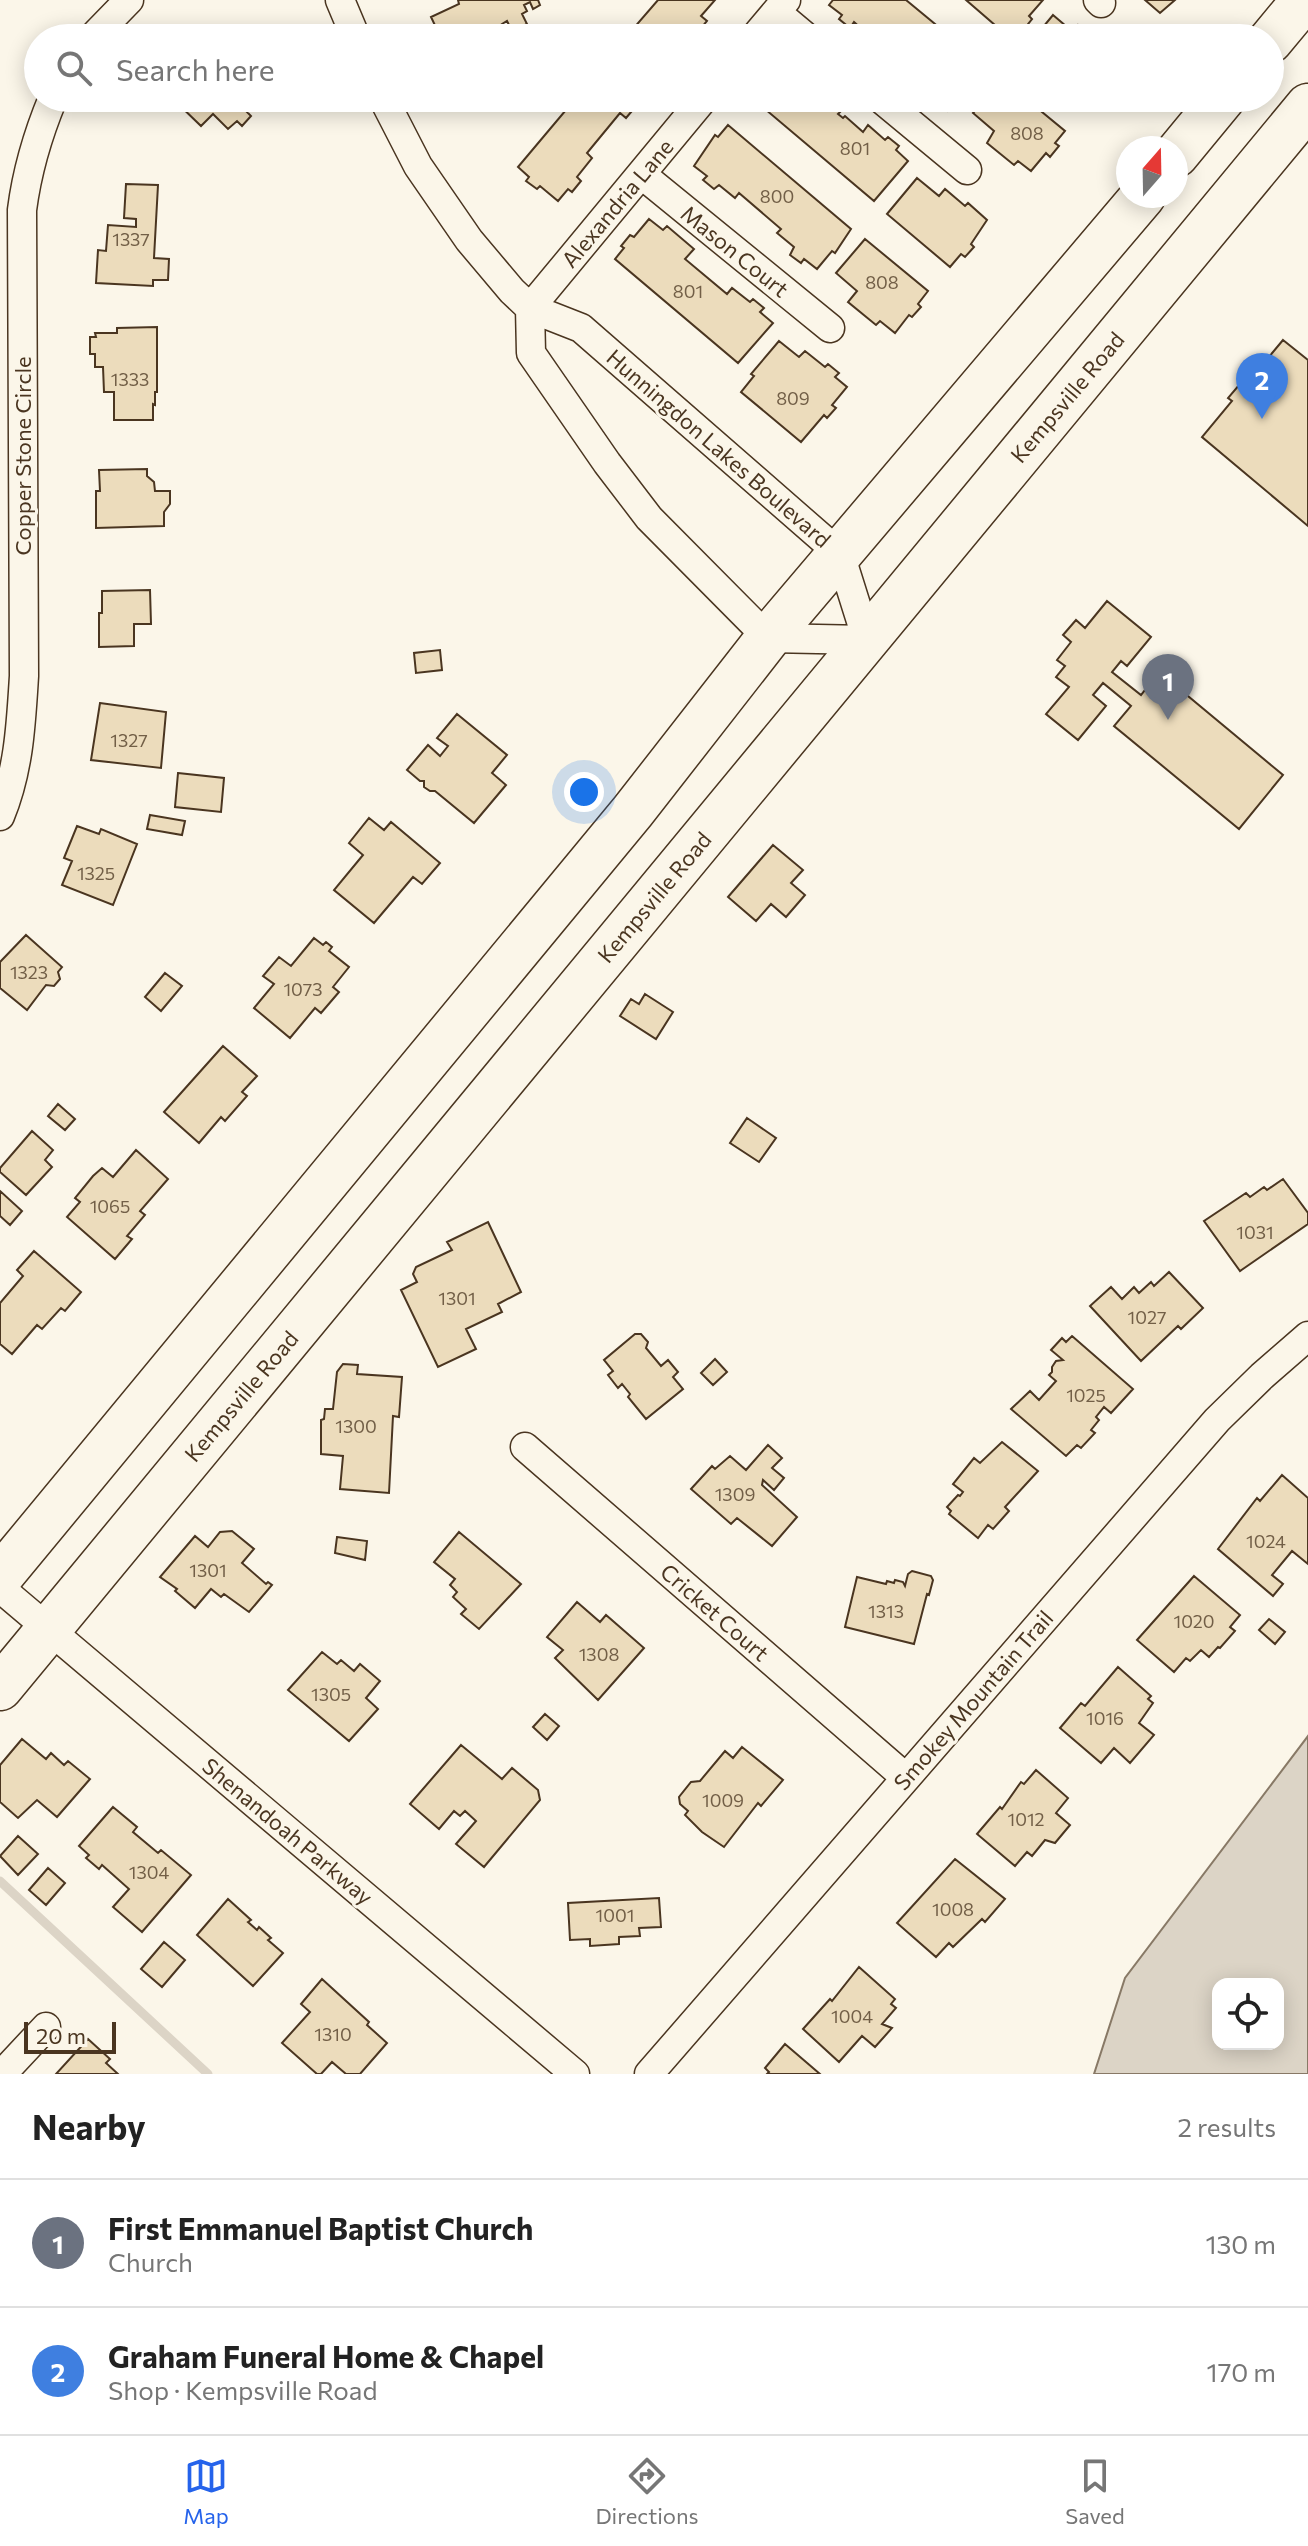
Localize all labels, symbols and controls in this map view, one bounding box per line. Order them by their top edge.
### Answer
search box [24,24,1284,112]
icon: search [52,46,96,90]
text: Search here [116,50,275,87]
house number: 808 [1010,122,1044,144]
street label: Alexandria Lane [555,133,679,273]
north arrow [1116,136,1188,208]
house number: 801 [840,137,870,159]
house number: 800 [760,185,794,207]
street label: Mason Court [676,199,794,303]
house number: 1337 [112,228,150,250]
house number: 808 [865,271,899,293]
house number: 801 [673,280,703,302]
street label: Kempsville Road [1004,326,1130,468]
street label: Hunningdon Lakes Boulevard [601,343,837,553]
pin: 2 [1236,353,1288,419]
street label: Copper Stone Circle [9,356,36,556]
house number: 1333 [111,368,149,390]
house number: 809 [776,387,810,409]
pin: 1 [1142,654,1194,720]
house number: 1327 [110,729,148,751]
your location [564,772,604,812]
street label: Kempsville Road [591,826,717,968]
house number: 1325 [77,862,115,884]
house number: 1323 [10,961,48,983]
house number: 1073 [283,978,323,1000]
house number: 1065 [90,1195,130,1217]
house number: 1031 [1236,1221,1274,1243]
house number: 1301 [438,1287,476,1309]
house number: 1027 [1128,1306,1166,1328]
street label: Kempsville Road [178,1325,304,1467]
house number: 1025 [1066,1384,1106,1406]
house number: 1300 [335,1415,377,1437]
house number: 1309 [715,1483,755,1505]
house number: 1024 [1246,1530,1286,1552]
street label: Cricket Court [655,1558,775,1666]
house number: 1301 [189,1559,227,1581]
house number: 1313 [868,1600,904,1622]
street label: Smokey Mountain Trail [888,1605,1058,1795]
house number: 1020 [1173,1610,1215,1632]
house number: 1308 [579,1643,619,1665]
house number: 1305 [311,1683,351,1705]
house number: 1016 [1086,1707,1124,1729]
street label: Shenandoah Parkway [197,1752,379,1910]
house number: 1009 [702,1789,744,1811]
house number: 1012 [1007,1808,1045,1830]
house number: 1304 [129,1861,169,1883]
house number: 1008 [932,1898,974,1920]
house number: 1001 [596,1904,634,1926]
map controls [1212,1978,1284,2050]
button: locate [1212,1978,1284,2050]
house number: 1004 [831,2005,873,2027]
scale bar [24,2018,116,2054]
text: 20 m [36,2022,86,2049]
house number: 1310 [314,2023,352,2045]
text: Nearby [32,2105,146,2147]
text: 2 results [1178,2111,1276,2142]
text: First Emmanuel Baptist Church [108,2209,533,2246]
text: 1 [52,2228,64,2259]
text: 130 m [1205,2228,1276,2259]
text: Church [108,2246,193,2277]
text: Graham Funeral Home & Chapel [108,2337,544,2374]
text: 2 [51,2356,65,2387]
text: 170 m [1207,2356,1276,2387]
text: Shop · Kempsville Road [108,2374,377,2405]
tab: Map [183,2454,229,2529]
tab: Directions [595,2454,699,2529]
tab: Saved [1065,2454,1125,2529]

